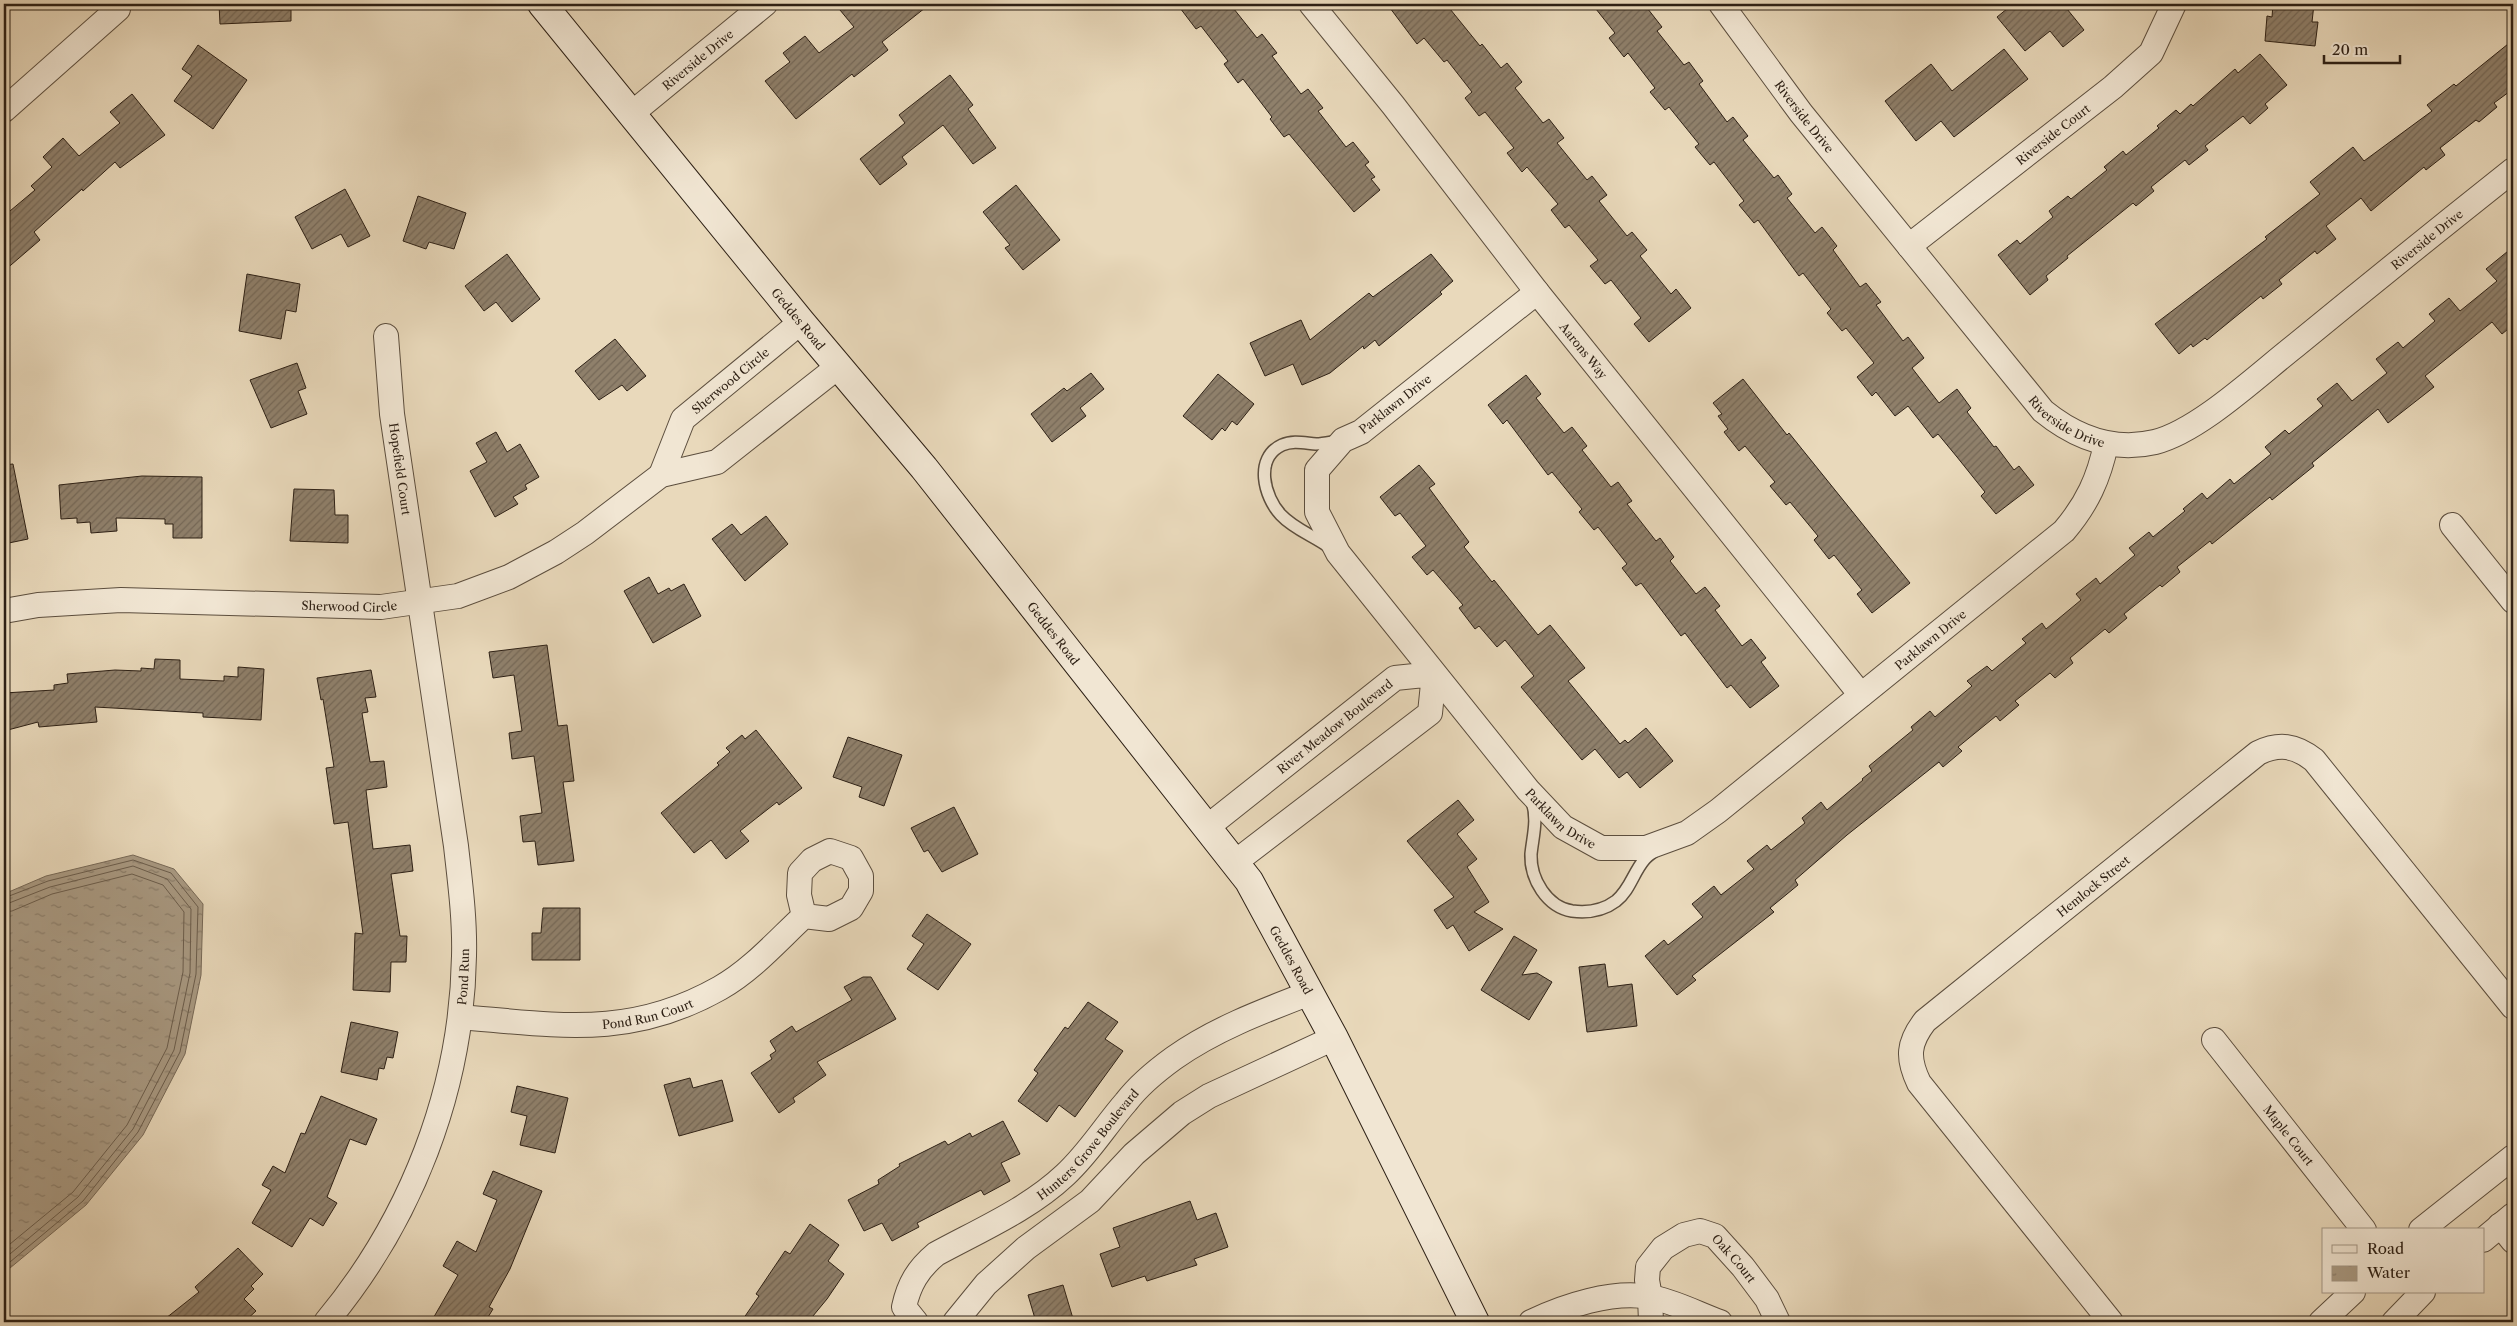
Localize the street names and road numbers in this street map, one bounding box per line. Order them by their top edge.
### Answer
street label: Riverside Drive [659,26,736,93]
street label: Riverside Drive [1772,77,1838,156]
street label: Riverside Court [2013,100,2093,168]
street label: Riverside Drive [2388,206,2466,272]
street label: Geddes Road [769,285,829,353]
street label: Aarons Way [1556,318,1611,382]
street label: Sherwood Circle [688,344,772,417]
street label: Parklawn Drive [1356,371,1434,437]
street label: Riverside Drive [2026,392,2107,450]
street label: Hopefield Court [386,422,414,517]
street label: Sherwood Circle [301,597,398,614]
street label: Geddes Road [1024,599,1084,668]
street label: Parklawn Drive [1891,606,1969,673]
street label: River Meadow Boulevard [1274,675,1396,776]
street label: Parklawn Drive [1523,785,1599,851]
street label: Hemlock Street [2054,852,2133,920]
street label: Geddes Road [1267,923,1317,997]
street label: Pond Run [454,948,472,1006]
street label: Pond Run Court [601,995,696,1032]
street label: Hunters Grove Boulevard [1034,1085,1142,1203]
street label: Maple Court [2261,1102,2318,1169]
street label: Oak Court [1709,1231,1760,1286]

